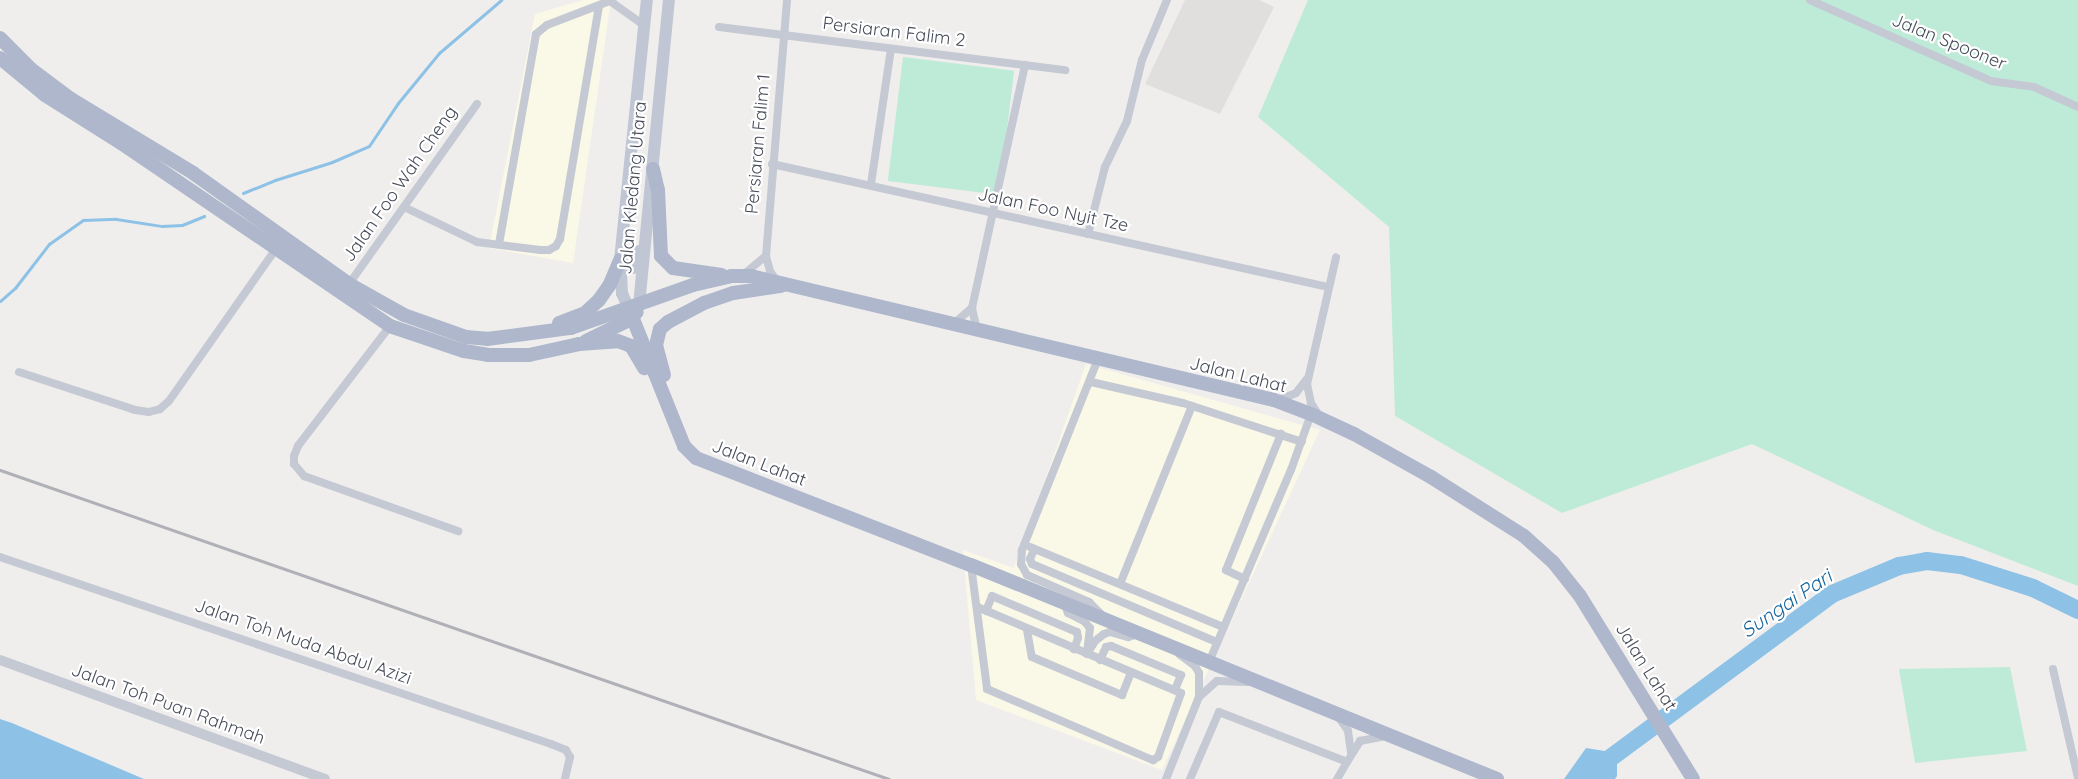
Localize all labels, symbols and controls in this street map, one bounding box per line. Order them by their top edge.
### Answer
street label: Jalan Spooner [1888,9,2010,75]
street label: Persiaran Falim 2 [821,13,967,51]
street label: Persiaran Falim 1 [741,73,775,215]
street label: Jalan Kledang Utara [615,101,651,275]
street label: Jalan Foo Wah Cheng [338,102,462,266]
street label: Jalan Foo Nyit Tze [976,183,1130,237]
street label: Jalan Lahat [1187,353,1289,397]
street label: Jalan Lahat [709,435,809,491]
water label: Sungai Pari [1736,564,1836,642]
street label: Jalan Toh Muda Abdul Azizi [192,595,414,689]
street label: Jalan Lahat [1611,619,1681,715]
street label: Jalan Toh Puan Rahmah [68,659,268,749]

